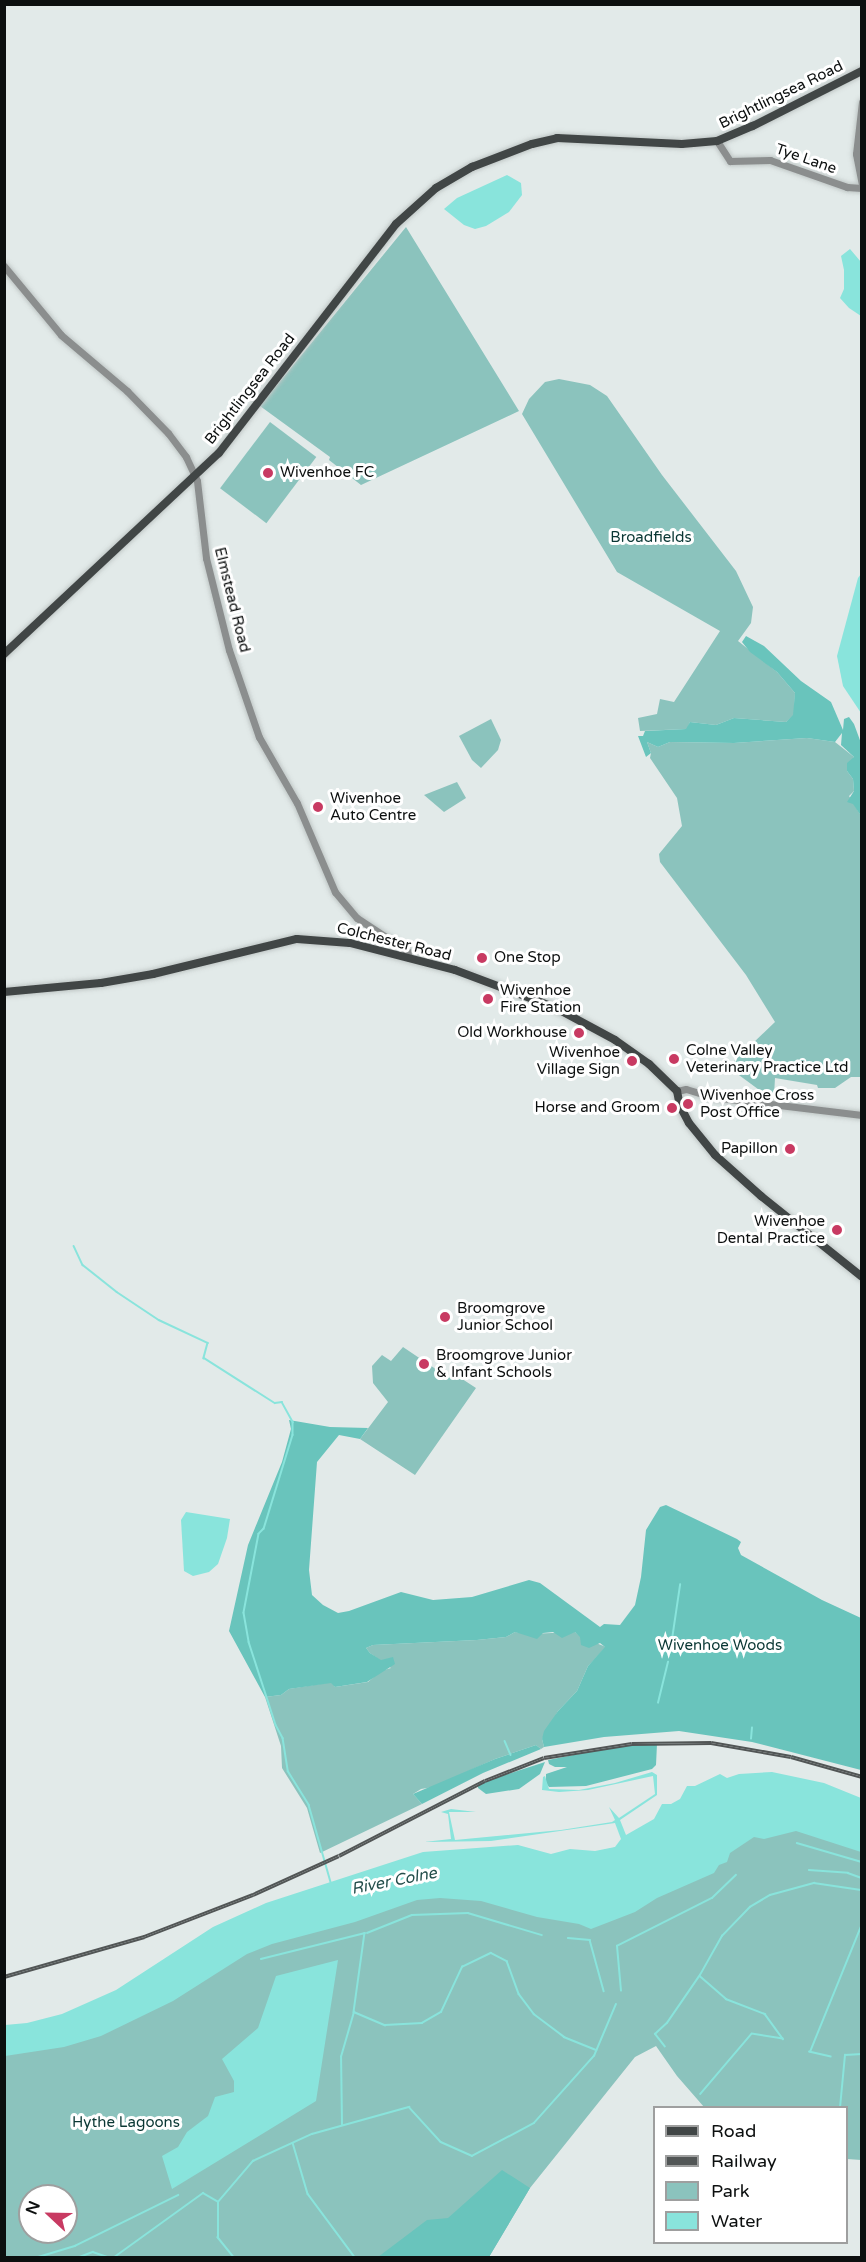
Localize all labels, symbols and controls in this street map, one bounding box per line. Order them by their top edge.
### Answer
street label: Brightlingsea Road [716,57,846,133]
street label: Tye Lane [773,140,839,178]
street label: Brightlingsea Road [201,330,299,448]
place label: Wivenhoe FC [280,464,374,482]
marker: Wivenhoe FC [261,466,275,480]
park label: Broadfields [610,529,692,547]
street label: Elmstead Road [210,546,254,654]
place label: Wivenhoe Auto Centre [330,789,416,824]
marker: Wivenhoe Auto Centre [311,800,325,814]
street label: Colchester Road [335,919,453,965]
place label: One Stop [494,949,561,967]
marker: One Stop [475,951,489,965]
place label: Wivenhoe Fire Station [500,981,581,1016]
marker: Wivenhoe Fire Station [481,992,495,1006]
place label: Old Workhouse [457,1024,567,1042]
marker: Old Workhouse [572,1026,586,1040]
place label: Colne Valley Veterinary Practice Ltd [686,1041,849,1076]
place label: Wivenhoe Village Sign [537,1043,620,1078]
marker: Colne Valley Veterinary Practice Ltd [667,1052,681,1066]
marker: Wivenhoe Village Sign [625,1054,639,1068]
place label: Wivenhoe Cross Post Office [700,1086,814,1121]
marker: Wivenhoe Cross Post Office [681,1097,695,1111]
place label: Horse and Groom [535,1099,660,1117]
marker: Horse and Groom [665,1101,679,1115]
place label: Papillon [721,1140,778,1158]
marker: Papillon [783,1142,797,1156]
place label: Wivenhoe Dental Practice [717,1212,825,1247]
marker: Wivenhoe Dental Practice [830,1223,844,1237]
place label: Broomgrove Junior School [457,1299,553,1334]
marker: Broomgrove Junior School [438,1310,452,1324]
place label: Broomgrove Junior & Infant Schools [436,1346,572,1381]
marker: Broomgrove Junior & Infant Schools [417,1357,431,1371]
park label: Wivenhoe Woods [658,1637,782,1655]
water label: River Colne [350,1863,438,1899]
legend [653,2106,848,2244]
park label: Hythe Lagoons [72,2114,180,2132]
text: Road [711,2120,756,2142]
text: Railway [711,2150,777,2172]
text: Park [711,2180,749,2202]
north arrow [18,2184,78,2244]
text: N [21,2198,45,2218]
text: Water [711,2210,762,2232]

